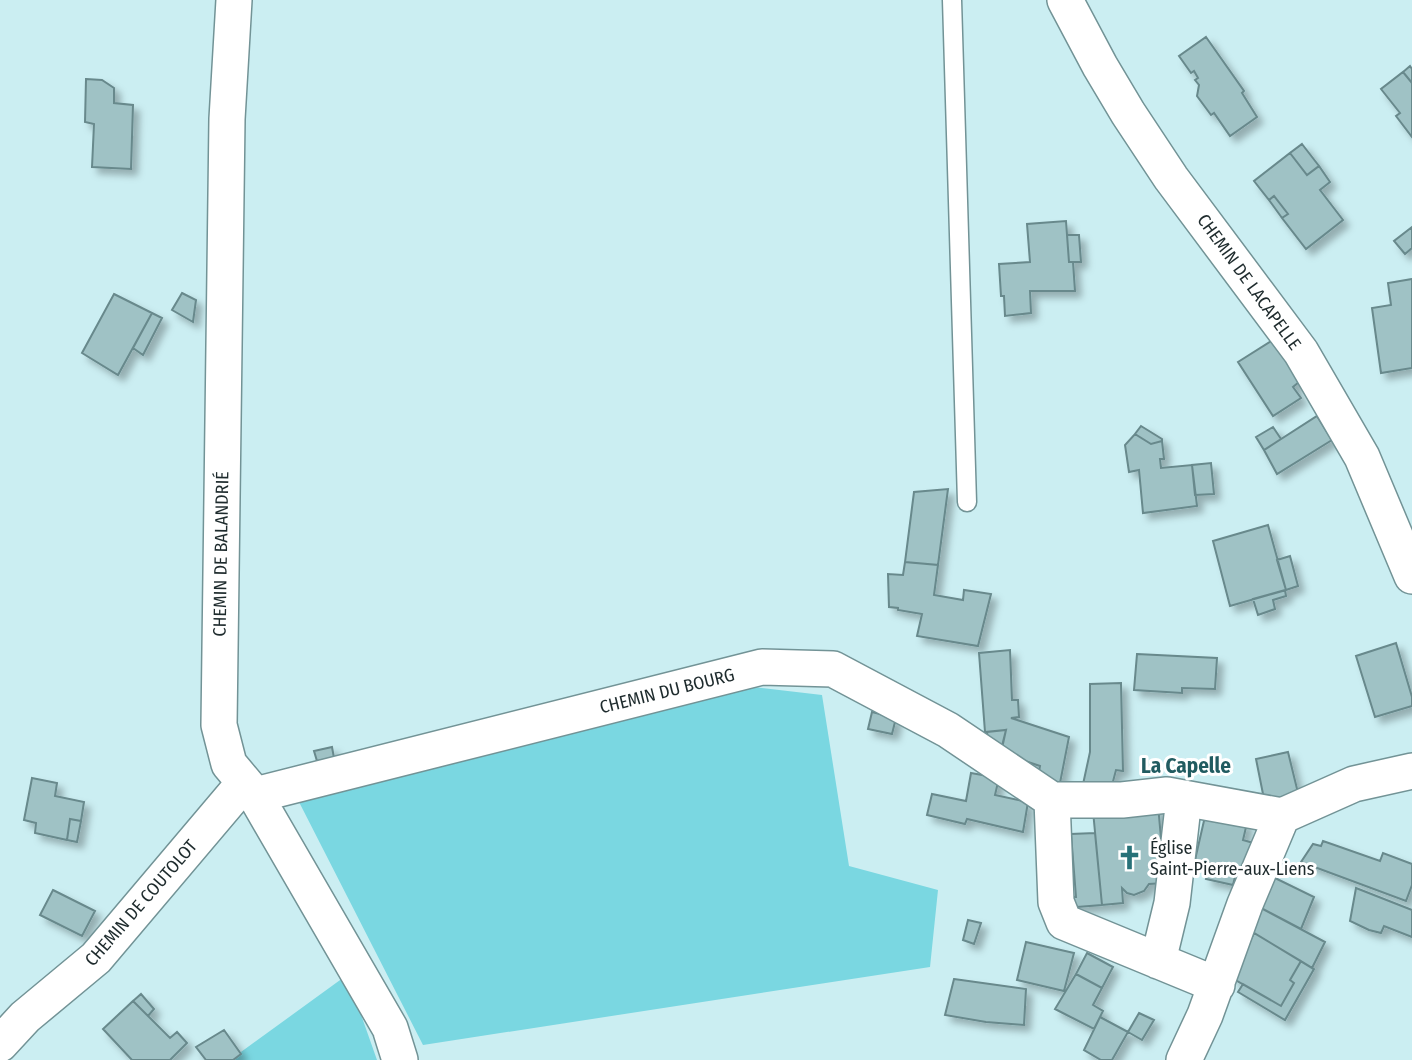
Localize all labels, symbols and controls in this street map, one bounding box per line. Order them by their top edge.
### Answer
street label: CHEMIN DE LACAPELLE [1192,210,1306,354]
street label: CHEMIN DE BALANDRIÉ [208,471,233,637]
street label: CHEMIN DU BOURG [597,664,737,718]
district label: La Capelle [1141,753,1231,779]
street label: CHEMIN DE COUTOLOT [80,835,202,971]
place label: Église Saint-Pierre-aux-Liens [1150,836,1315,880]
church icon: Église Saint-Pierre-aux-Liens [1116,844,1144,872]

